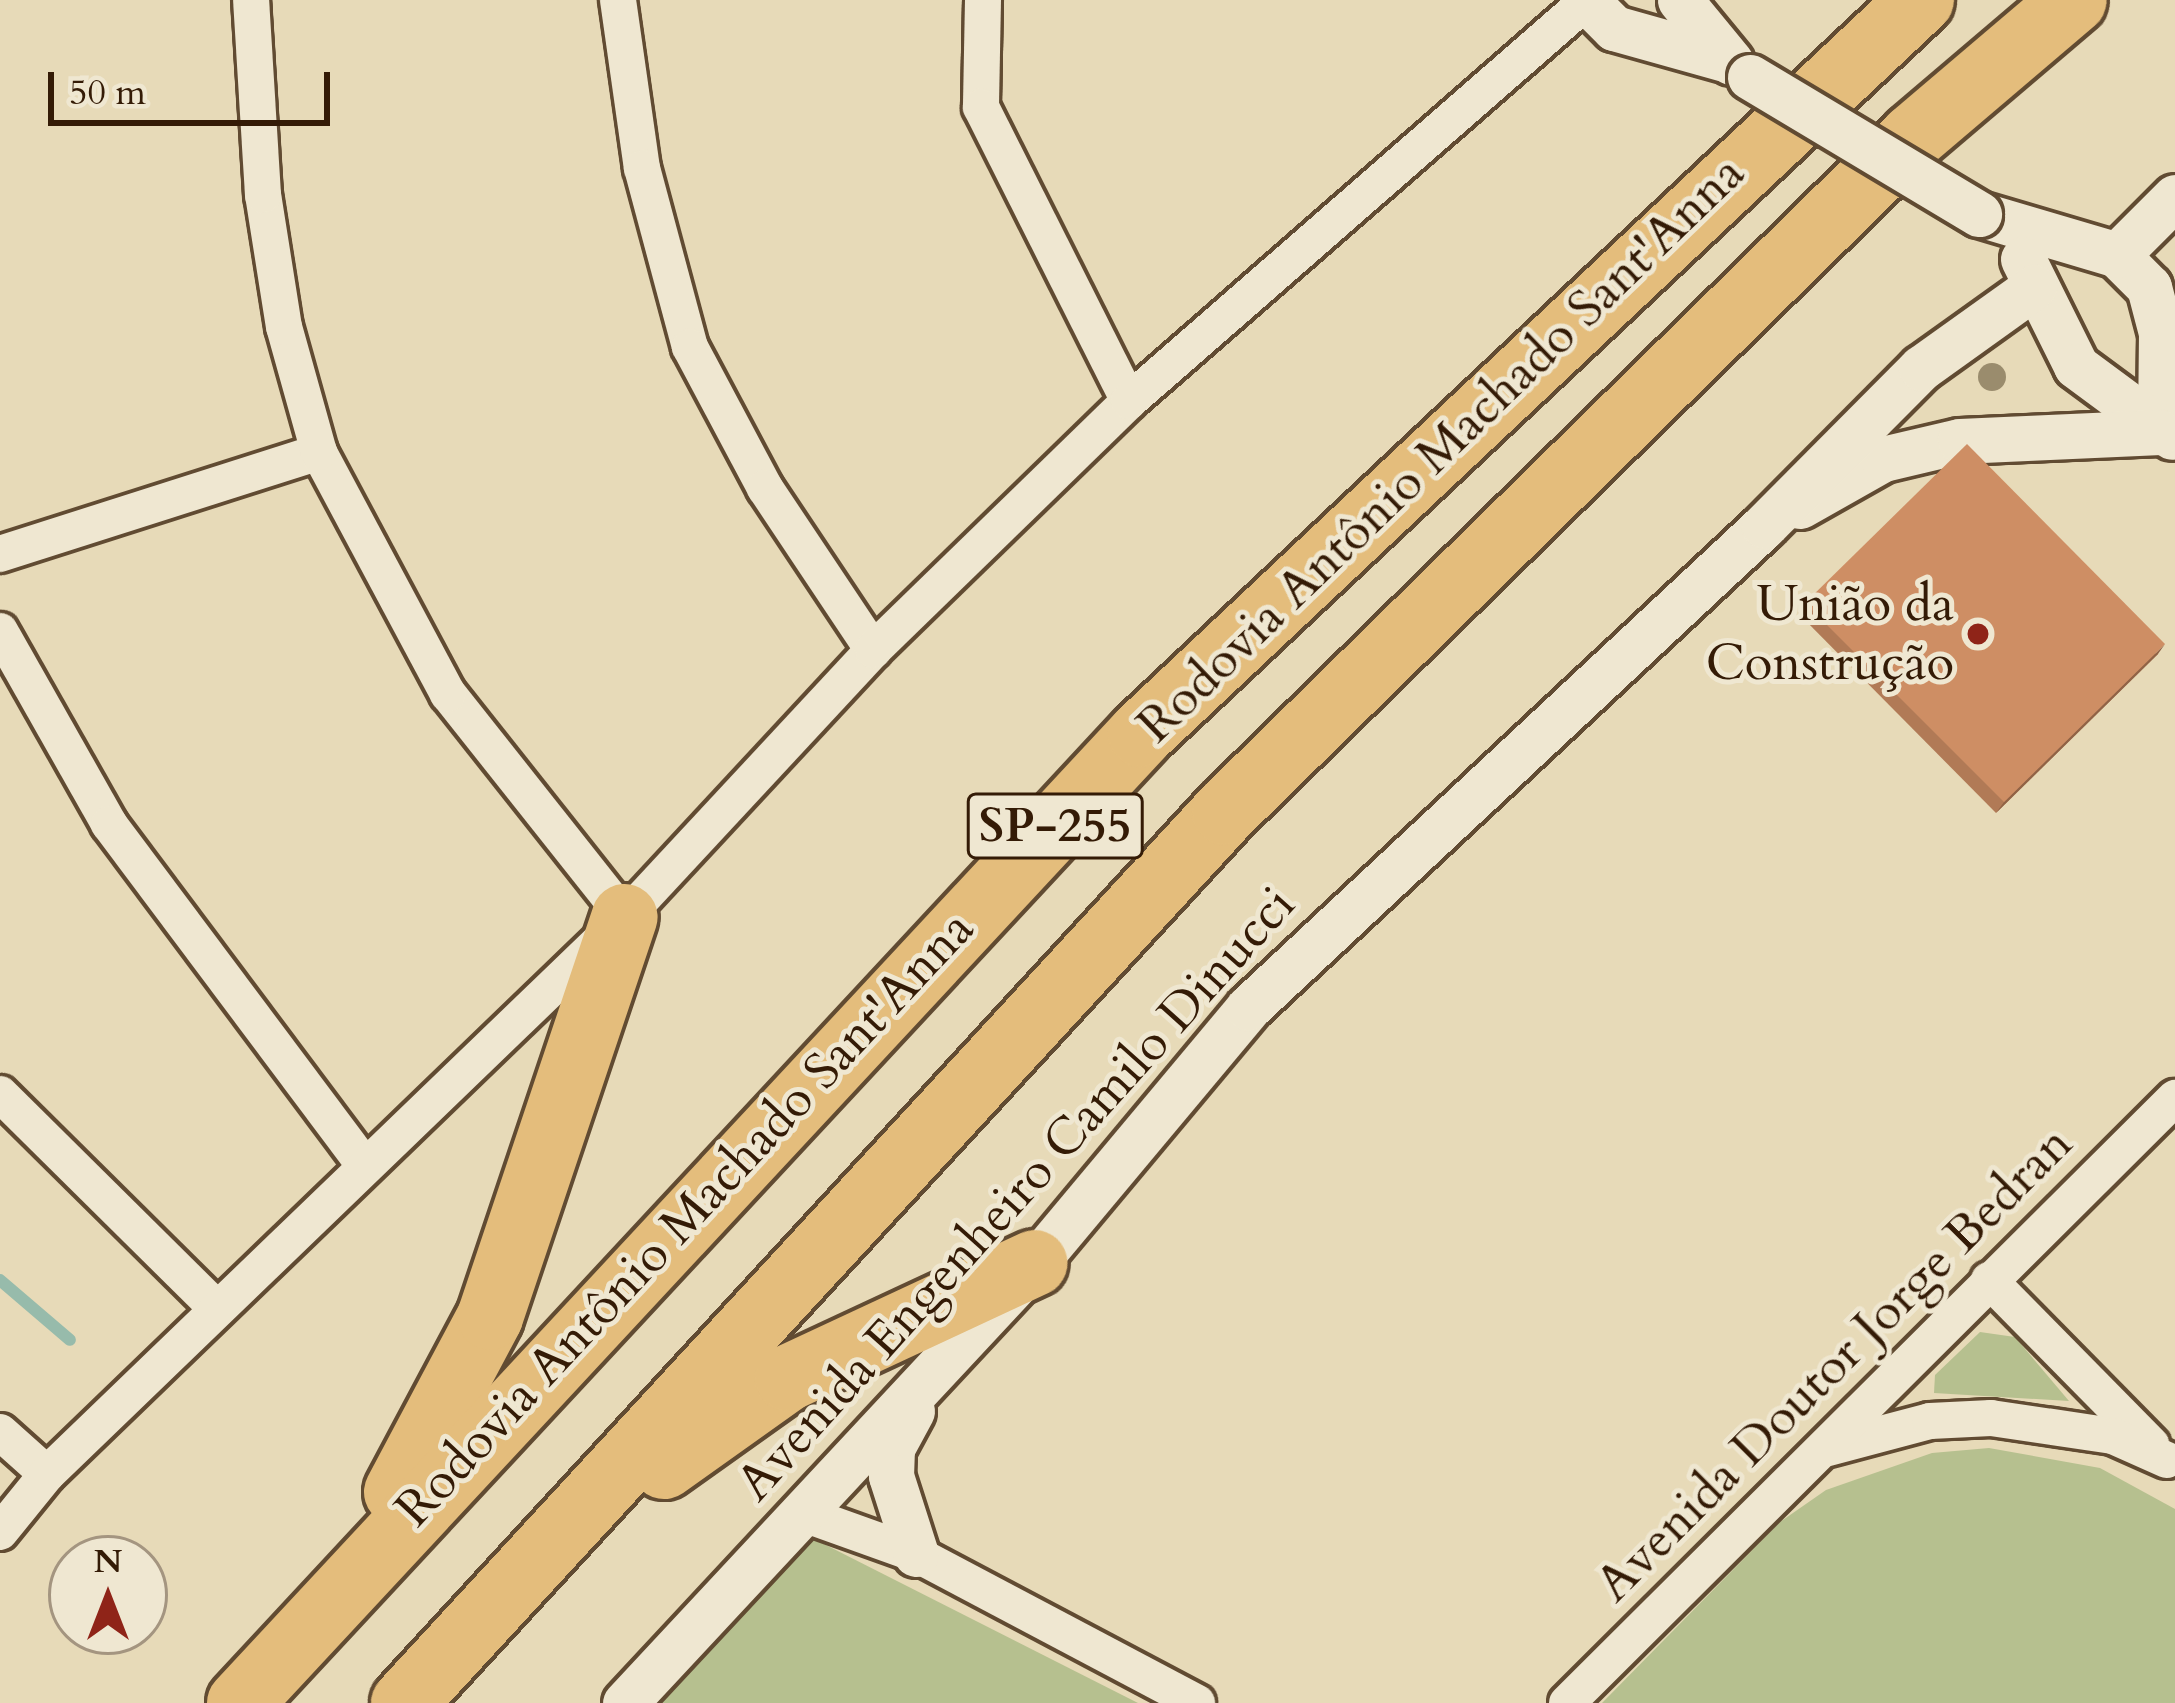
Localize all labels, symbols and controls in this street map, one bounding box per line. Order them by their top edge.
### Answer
scale bar [54,48,336,122]
text: 50 m [69,68,146,117]
street label: Rodovia Antônio Machado Sant'Anna [1125,142,1757,756]
place label: União da Construção [1706,574,1954,694]
marker: União da Construção [1965,621,1991,647]
road number: SP-255 [965,784,1145,868]
street label: Avenida Engenheiro Camilo Dinucci [724,875,1308,1513]
street label: Rodovia Antônio Machado Sant'Anna [383,899,987,1539]
street label: Avenida Doutor Jorge Bedran [1583,1113,2085,1615]
north arrow [48,1535,168,1655]
text: N [94,1539,122,1584]

